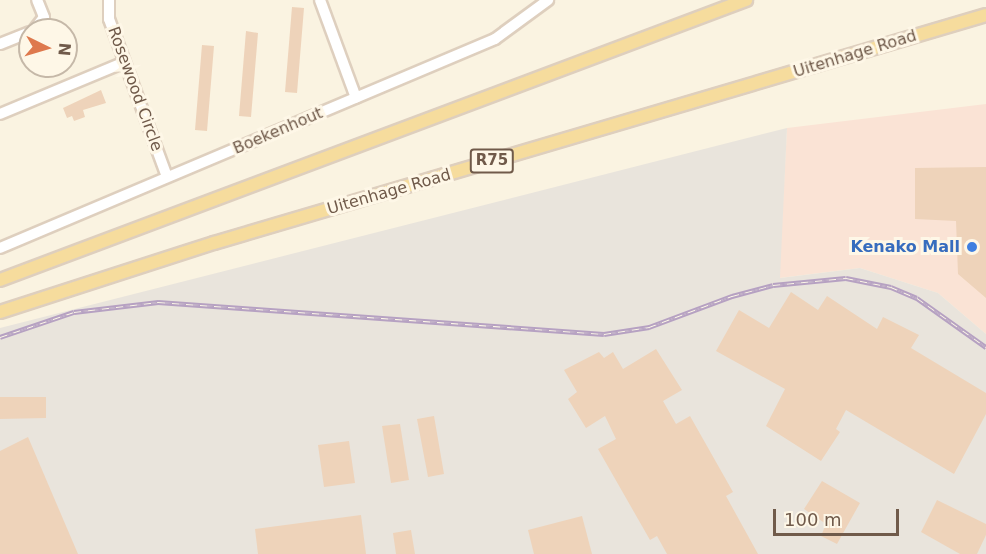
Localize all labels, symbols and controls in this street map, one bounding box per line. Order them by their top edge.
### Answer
north arrow [18,18,78,78]
street label: Rosewood Circle [104,24,166,154]
street label: Uitenhage Road [791,26,919,82]
text: N [54,42,74,57]
street label: Boekenhout [230,103,326,159]
road number: R75 [470,149,514,173]
street label: Uitenhage Road [325,165,453,219]
place label: Kenako Mall [850,237,960,257]
marker: Kenako Mall [965,240,979,254]
scale bar [776,497,902,535]
text: 100 m [784,509,842,530]

